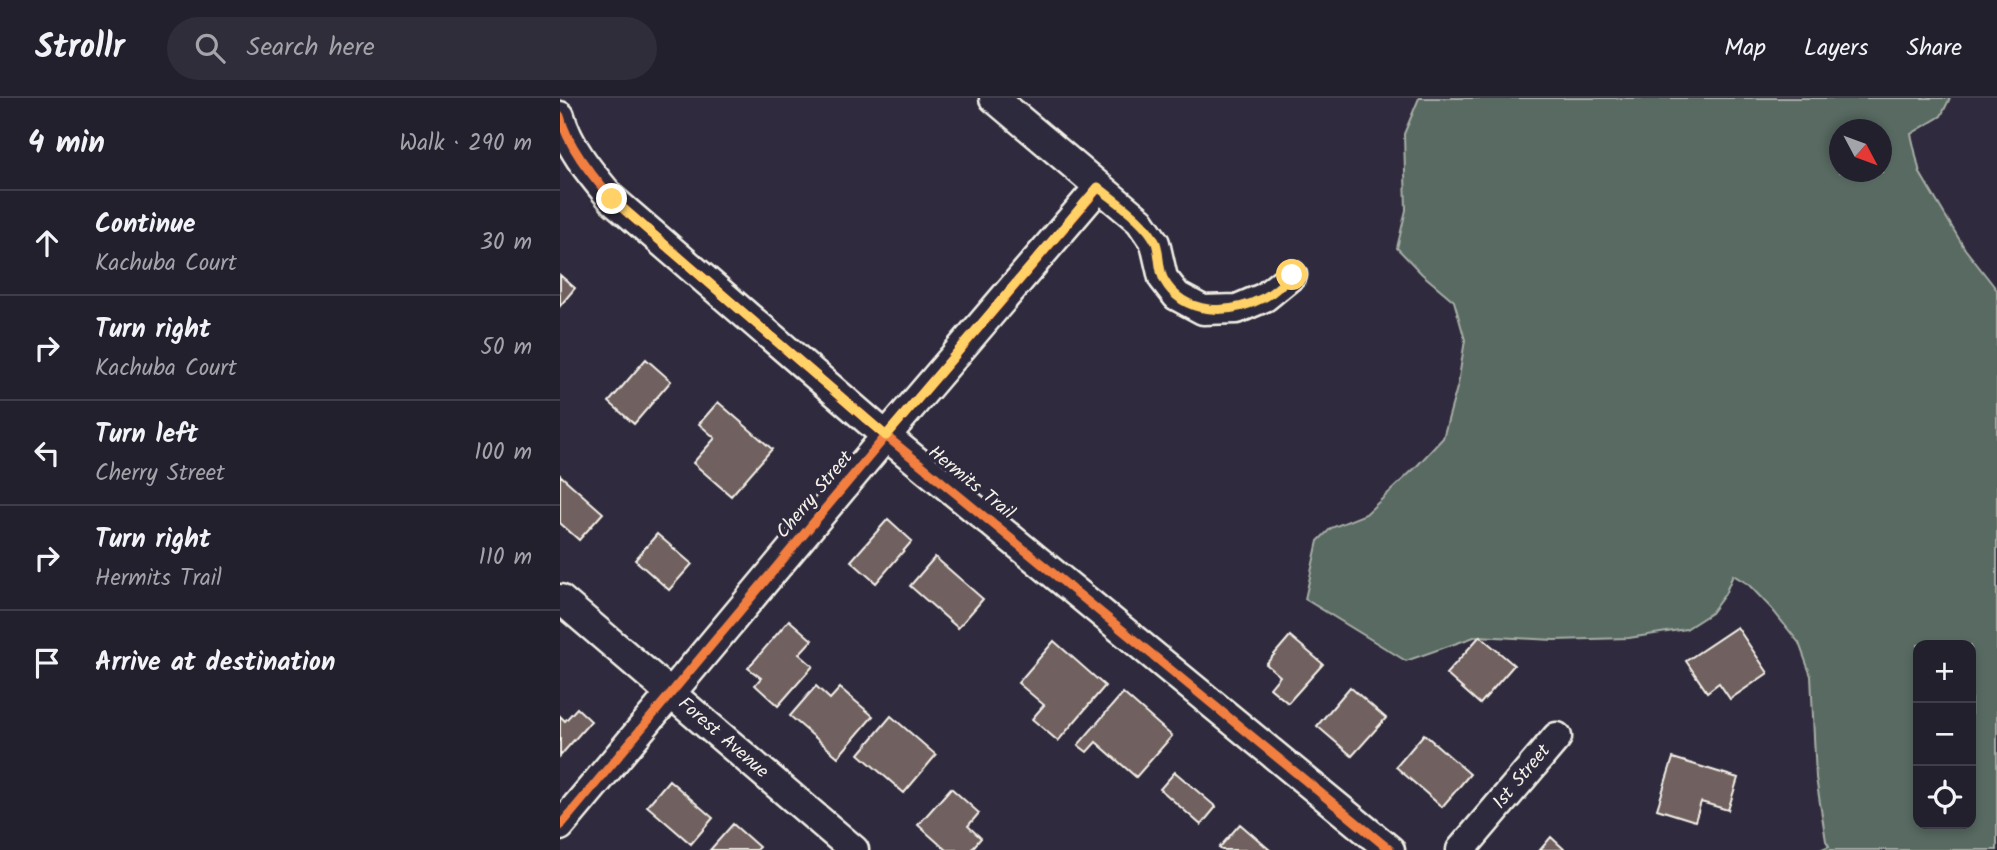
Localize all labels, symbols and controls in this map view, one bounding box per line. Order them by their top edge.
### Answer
search box [167,17,657,80]
text: Strollr [35,22,125,75]
text: Search here [247,27,375,69]
icon: search [191,29,229,67]
text: Map [1724,29,1766,68]
text: Layers [1804,29,1868,68]
text: Share [1906,29,1962,68]
north arrow [1829,119,1892,182]
text: 4 min [28,120,105,168]
text: Walk · 290 m [399,126,532,162]
route end [596,183,627,214]
text: Continue [95,204,196,246]
icon: ahead [28,224,66,262]
text: 30 m [480,225,532,261]
text: Kachuba Court [95,246,237,282]
route start [1276,259,1307,290]
text: Turn right [95,309,211,351]
icon: right [28,329,66,367]
text: 50 m [481,330,532,366]
text: Kachuba Court [95,351,237,387]
text: Turn left [95,414,198,456]
icon: left [28,434,66,472]
text: 100 m [474,435,532,471]
street label: Hermits Trail [921,438,1021,528]
street label: Cherry Street [769,444,861,546]
text: Cherry Street [95,456,225,492]
text: Turn right [95,519,211,561]
icon: right [28,539,66,577]
text: 110 m [479,540,532,576]
text: Hermits Trail [95,561,222,597]
map controls [1913,640,1976,829]
button: + [1913,640,1976,703]
text: Arrive at destination [95,642,335,684]
icon: arrive [28,644,66,682]
street label: Forest Avenue [671,690,776,786]
button: − [1913,703,1976,766]
street label: 1st Street [1486,737,1559,816]
button: locate [1913,766,1976,829]

